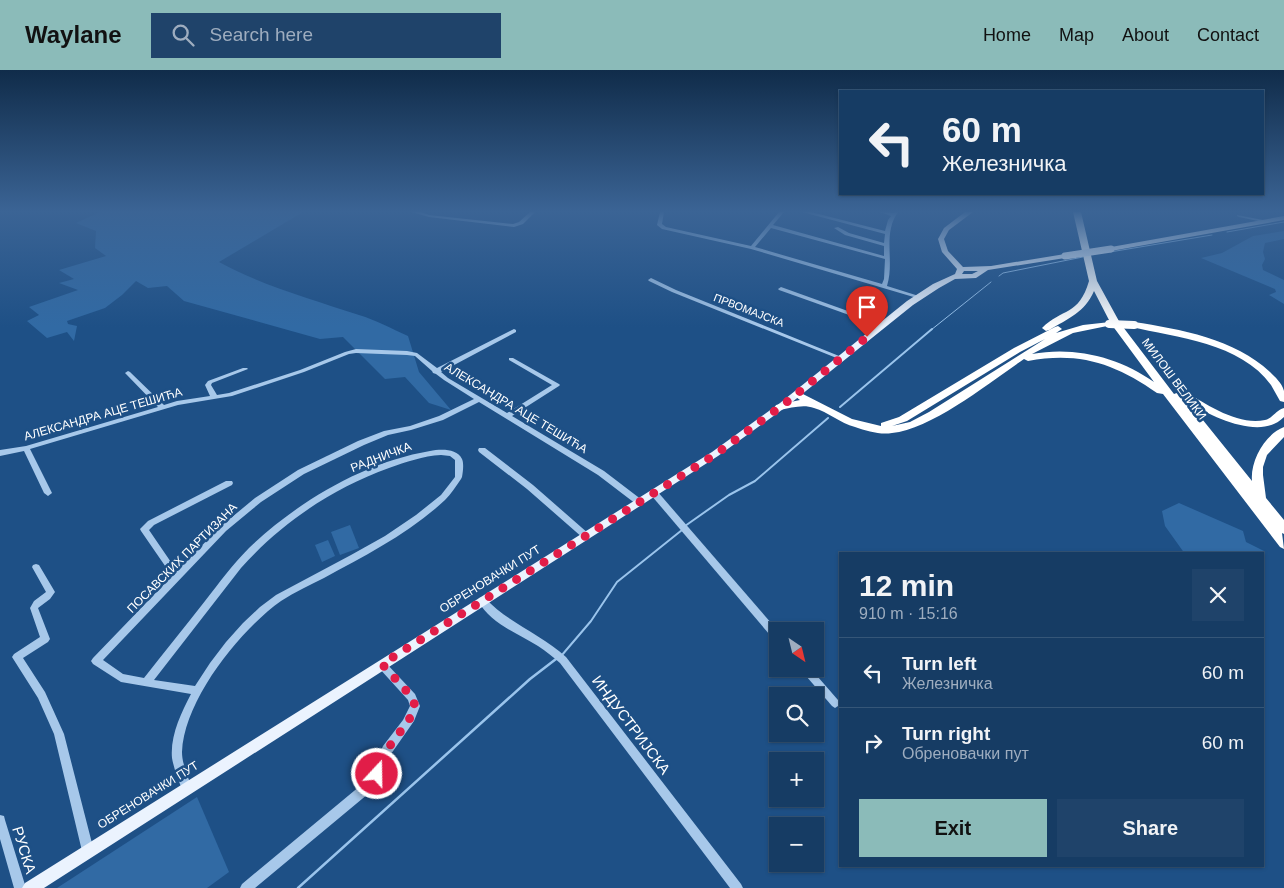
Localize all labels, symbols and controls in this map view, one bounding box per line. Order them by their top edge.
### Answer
search box [151,13,501,58]
text: Waylane [25,21,121,48]
icon: search [169,21,197,49]
text: Search here [209,24,313,45]
text: Home [983,25,1031,45]
text: Map [1059,25,1094,45]
text: About [1122,25,1169,45]
text: Contact [1197,25,1259,45]
icon: left [859,110,924,175]
text: 60 m [942,110,1022,149]
text: Железничка [942,151,1066,176]
pin [846,286,888,337]
street label: ПРВОМАЈСКА [712,291,787,329]
icon: arrive [853,293,881,321]
street label: МИЛОШ ВЕЛИКИ [1139,336,1209,422]
street label: АЛЕКСАНДРА АЦЕ ТЕШИЋА [442,360,590,456]
street label: АЛЕКСАНДРА АЦЕ ТЕШИЋА [22,385,184,443]
street label: РАДНИЧКА [349,439,413,475]
street label: ПОСАВСКИХ ПАРТИЗАНА [124,500,240,616]
street label: ОБРЕНОВАЧКИ ПУТ [437,542,544,616]
text: 12 min [859,569,954,602]
button: close [1192,569,1244,621]
text: 910 m · 15:16 [859,605,958,622]
north arrow [769,622,824,678]
map controls [769,622,824,872]
text: Turn left [902,653,977,674]
icon: left [859,659,887,687]
text: 60 m [1202,662,1244,683]
street label: ИНДУСТРИЈСКА [589,672,674,777]
text: Железничка [902,675,993,692]
button: search [769,687,824,742]
text: Turn right [902,723,990,744]
icon: right [859,729,887,757]
text: 60 m [1202,732,1244,753]
text: Обреновачки пут [902,745,1029,762]
position arrow [350,747,402,799]
button: + [769,752,824,807]
street label: ОБРЕНОВАЧКИ ПУТ [95,758,202,832]
button: Exit [859,799,1047,857]
button: Share [1057,799,1244,857]
button: − [769,817,824,872]
street label: РУСКА [9,824,40,876]

